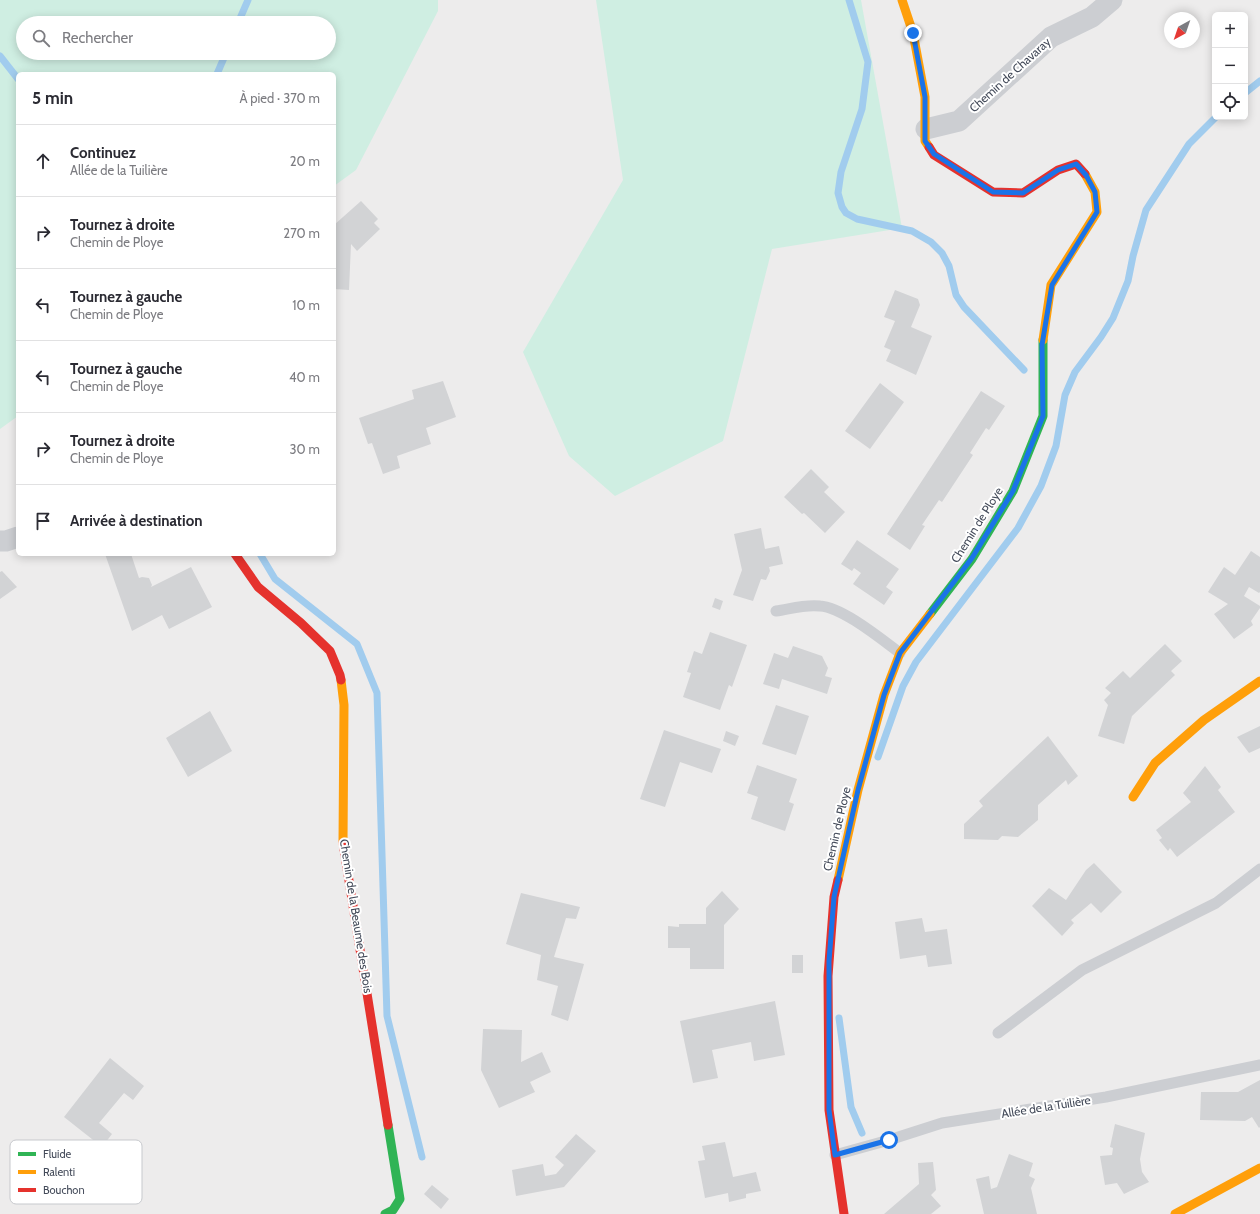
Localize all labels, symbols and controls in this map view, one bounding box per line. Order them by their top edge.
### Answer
north arrow [1164,12,1200,48]
map controls [1212,12,1248,120]
button: + [1212,12,1248,48]
search box [16,16,336,60]
route end [904,24,922,42]
icon: search [30,27,52,49]
text: Rechercher [62,29,133,47]
street label: Chemin de Chavaray [966,34,1053,115]
button: − [1212,48,1248,84]
button: locate [1212,84,1248,120]
text: 5 min [32,88,73,108]
text: À pied · 370 m [239,90,320,106]
text: Continuez [70,144,136,162]
icon: ahead [32,150,54,172]
text: 20 m [290,153,320,169]
text: Allée de la Tuilière [70,162,168,178]
text: Tournez à droite [70,216,175,234]
icon: right [32,222,54,244]
text: 270 m [283,225,320,241]
text: Chemin de Ploye [70,234,163,250]
text: Tournez à gauche [70,288,182,306]
icon: left [32,294,54,316]
text: 10 m [292,297,320,313]
text: Chemin de Ploye [70,306,163,322]
text: Tournez à gauche [70,360,182,378]
icon: left [32,366,54,388]
text: 40 m [289,369,320,385]
text: Chemin de Ploye [70,378,163,394]
text: Tournez à droite [70,432,175,450]
icon: right [32,438,54,460]
text: 30 m [290,441,320,457]
text: Chemin de Ploye [70,450,163,466]
street label: Chemin de Ploye [947,484,1006,565]
icon: arrive [32,510,54,532]
text: Arrivée à destination [70,512,202,530]
street label: Chemin de Ploye [820,785,854,873]
street label: Chemin de la Beaume des Bois [337,838,376,994]
street label: Allée de la Tuilière [1000,1092,1092,1121]
route start [880,1131,898,1149]
legend [10,1140,142,1204]
text: Fluide [43,1147,72,1161]
text: Ralenti [43,1165,75,1179]
text: Bouchon [43,1183,85,1197]

